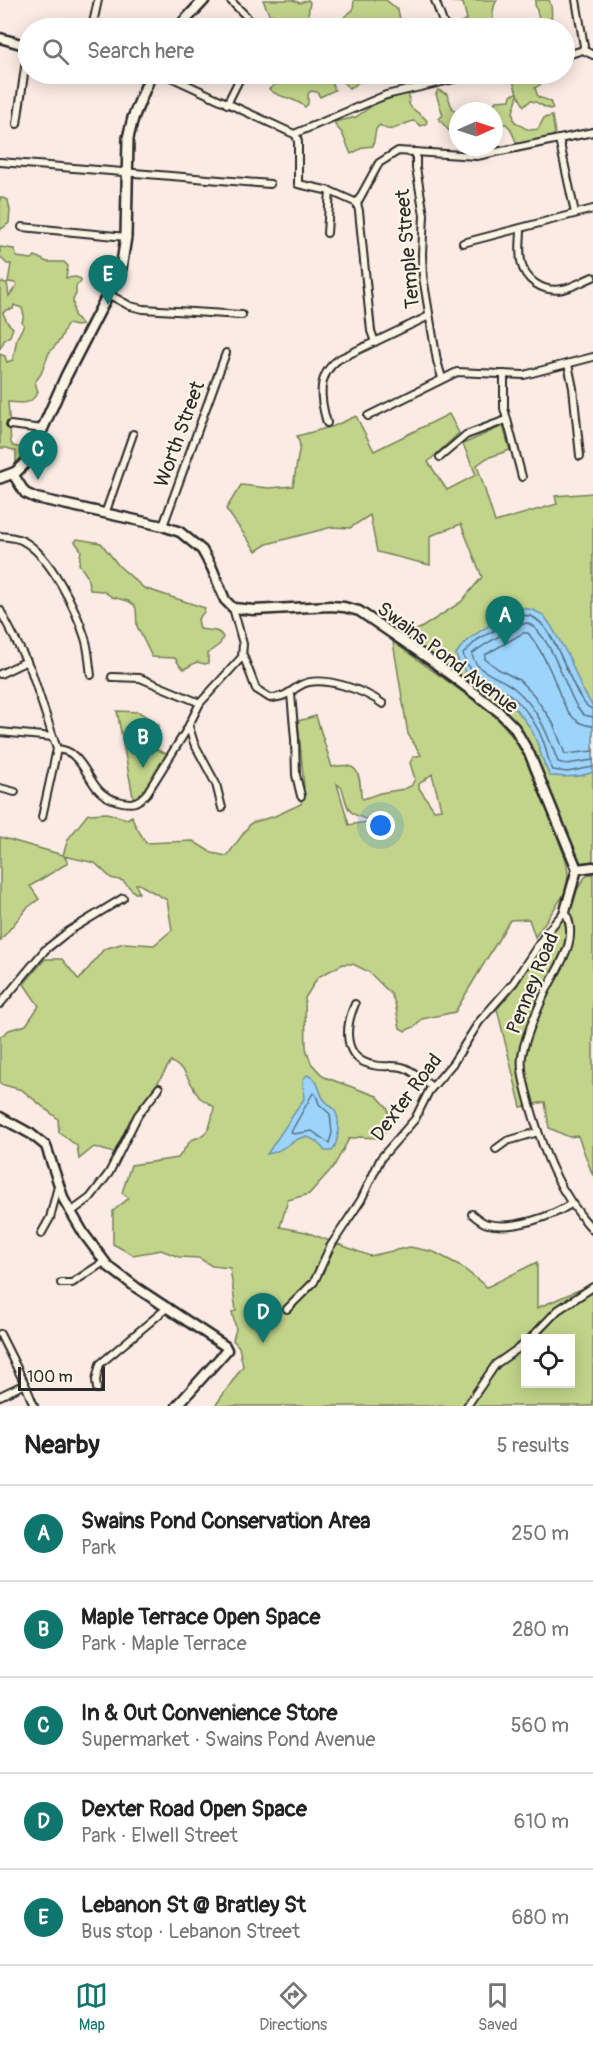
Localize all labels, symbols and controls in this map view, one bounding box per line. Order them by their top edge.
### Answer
search box [18,18,575,84]
icon: search [39,35,72,68]
text: Search here [87,37,194,65]
north arrow [449,102,503,156]
street label: Temple Street [390,187,425,310]
pin: E [88,256,128,305]
street label: Worth Street [149,377,211,491]
pin: C [18,430,57,480]
street label: Swains Pond Avenue [373,596,523,718]
pin: A [486,596,524,646]
pin: B [124,718,162,768]
your location [366,811,395,840]
street label: Penney Road [501,929,564,1038]
street label: Dexter Road [365,1049,447,1146]
pin: D [244,1294,282,1343]
map controls [521,1334,575,1388]
button: locate [521,1334,575,1388]
scale bar [18,1364,105,1392]
text: 100 m [27,1367,73,1387]
text: Nearby [24,1429,100,1461]
text: 5 results [497,1433,569,1458]
text: Swains Pond Conservation Area [81,1507,371,1535]
text: A [37,1521,50,1546]
text: 250 m [511,1521,569,1546]
text: Park [81,1535,116,1560]
text: Maple Terrace Open Space [81,1603,320,1631]
text: B [38,1617,49,1642]
text: 280 m [512,1617,569,1642]
text: Park · Maple Terrace [81,1631,247,1656]
text: In & Out Convenience Store [81,1699,337,1727]
text: C [37,1713,50,1738]
text: 560 m [511,1713,569,1738]
text: Supermarket · Swains Pond Avenue [81,1727,375,1752]
text: Dexter Road Open Space [81,1795,307,1823]
text: D [37,1809,50,1834]
text: 610 m [514,1809,569,1834]
text: Park · Elwell Street [81,1823,238,1848]
text: Lebanon St @ Bratley St [81,1891,306,1919]
text: E [38,1905,49,1930]
text: 680 m [512,1905,569,1930]
text: Bus stop · Lebanon Street [81,1919,300,1944]
tab: Map [75,1979,108,2035]
tab: Directions [259,1979,327,2035]
tab: Saved [478,1979,518,2035]

